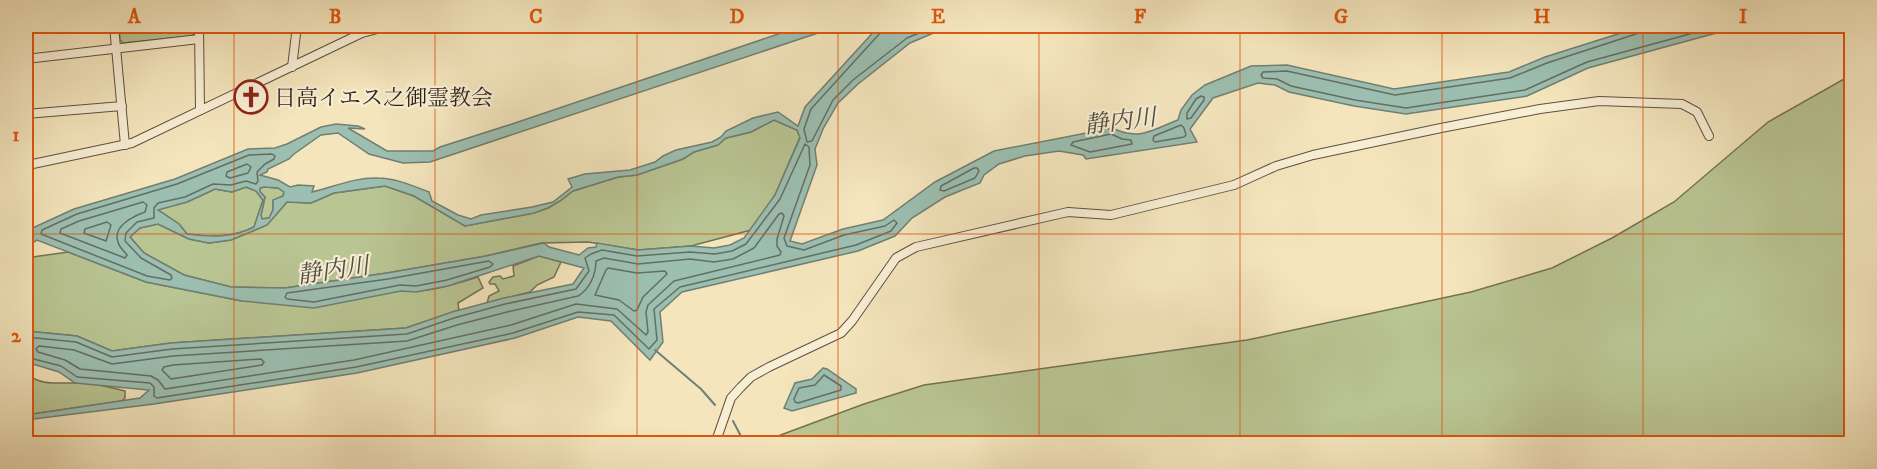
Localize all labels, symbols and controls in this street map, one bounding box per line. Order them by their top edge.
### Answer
text: A [127,5,142,30]
text: B [329,5,341,30]
text: C [529,5,543,30]
text: D [730,5,745,30]
text: E [931,5,945,30]
text: F [1134,5,1147,30]
text: G [1334,5,1348,30]
text: H [1534,5,1551,30]
text: I [1739,5,1747,30]
church icon: 日高イエス之御霊教会 [233,79,269,115]
place label: 日高イエス之御霊教会 [274,85,493,112]
water label: 静内川 [1083,102,1161,141]
text: 1 [12,123,20,148]
water label: 静内川 [295,251,374,291]
text: 2 [11,324,22,349]

